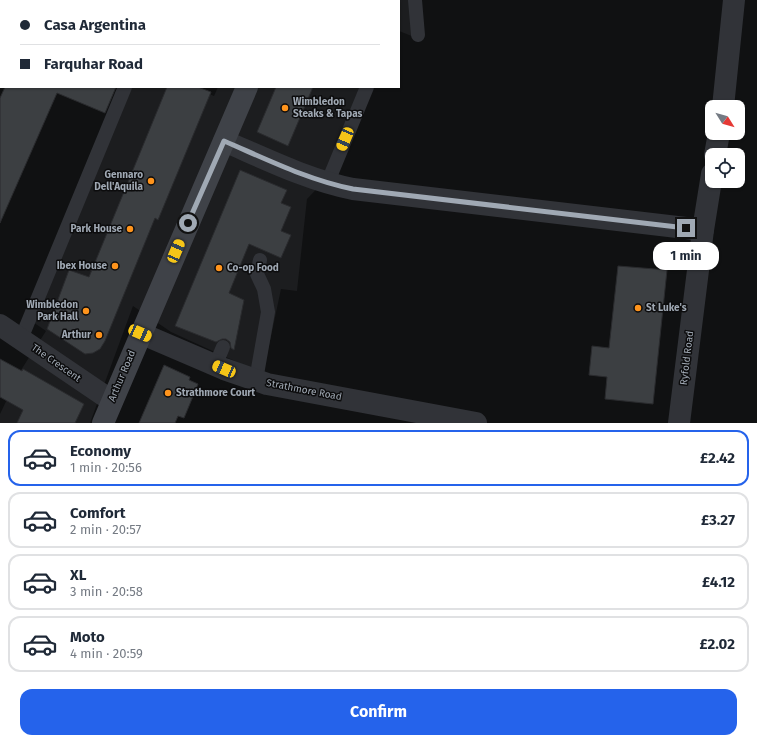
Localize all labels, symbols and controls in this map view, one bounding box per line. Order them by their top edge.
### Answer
text: Casa Argentina [44,16,146,34]
text: Farquhar Road [44,55,143,73]
place label: Wimbledon Steaks & Tapas [293,96,363,120]
north arrow [705,100,745,140]
map controls [705,100,745,188]
marker: Wimbledon Steaks & Tapas [280,103,290,113]
car [335,126,355,152]
button: locate [705,148,745,188]
place label: Gennaro Dell'Aquila [94,169,144,193]
marker: Gennaro Dell'Aquila [146,176,156,186]
route start [179,214,197,232]
route end [677,219,695,237]
place label: Park House [71,223,122,235]
marker: Park House [125,224,135,234]
car [166,238,186,264]
callout: 1 min [653,242,719,270]
text: 1 min [670,248,702,263]
place label: Ibex House [57,260,107,272]
marker: Ibex House [110,261,120,271]
place label: Co-op Food [227,262,279,274]
marker: Co-op Food [214,263,224,273]
place label: Wimbledon Park Hall [26,299,78,323]
place label: St Luke's [646,302,687,314]
marker: St Luke's [633,303,643,313]
marker: Wimbledon Park Hall [81,306,91,316]
car [127,323,153,343]
place label: Arthur [61,329,92,341]
marker: Arthur [94,330,104,340]
street label: Ryfold Road [678,330,696,386]
street label: The Crescent [29,342,83,385]
street label: Arthur Road [106,349,138,403]
car [211,359,237,379]
street label: Strathmore Road [265,377,343,403]
place label: Strathmore Court [176,387,255,399]
marker: Strathmore Court [163,388,173,398]
icon: car [22,440,58,476]
text: Economy [70,442,131,460]
text: £2.42 [700,449,735,467]
text: 1 min · 20:56 [70,460,142,475]
icon: car [22,502,58,538]
text: Comfort [70,504,126,522]
text: £3.27 [701,511,735,529]
text: 2 min · 20:57 [70,522,141,537]
icon: car [22,564,58,600]
text: XL [70,566,86,584]
text: £4.12 [702,573,735,591]
text: 3 min · 20:58 [70,584,143,599]
icon: car [22,626,58,662]
text: Moto [70,628,105,646]
text: £2.02 [699,635,735,653]
text: 4 min · 20:59 [70,646,143,661]
button: Confirm [20,689,737,735]

